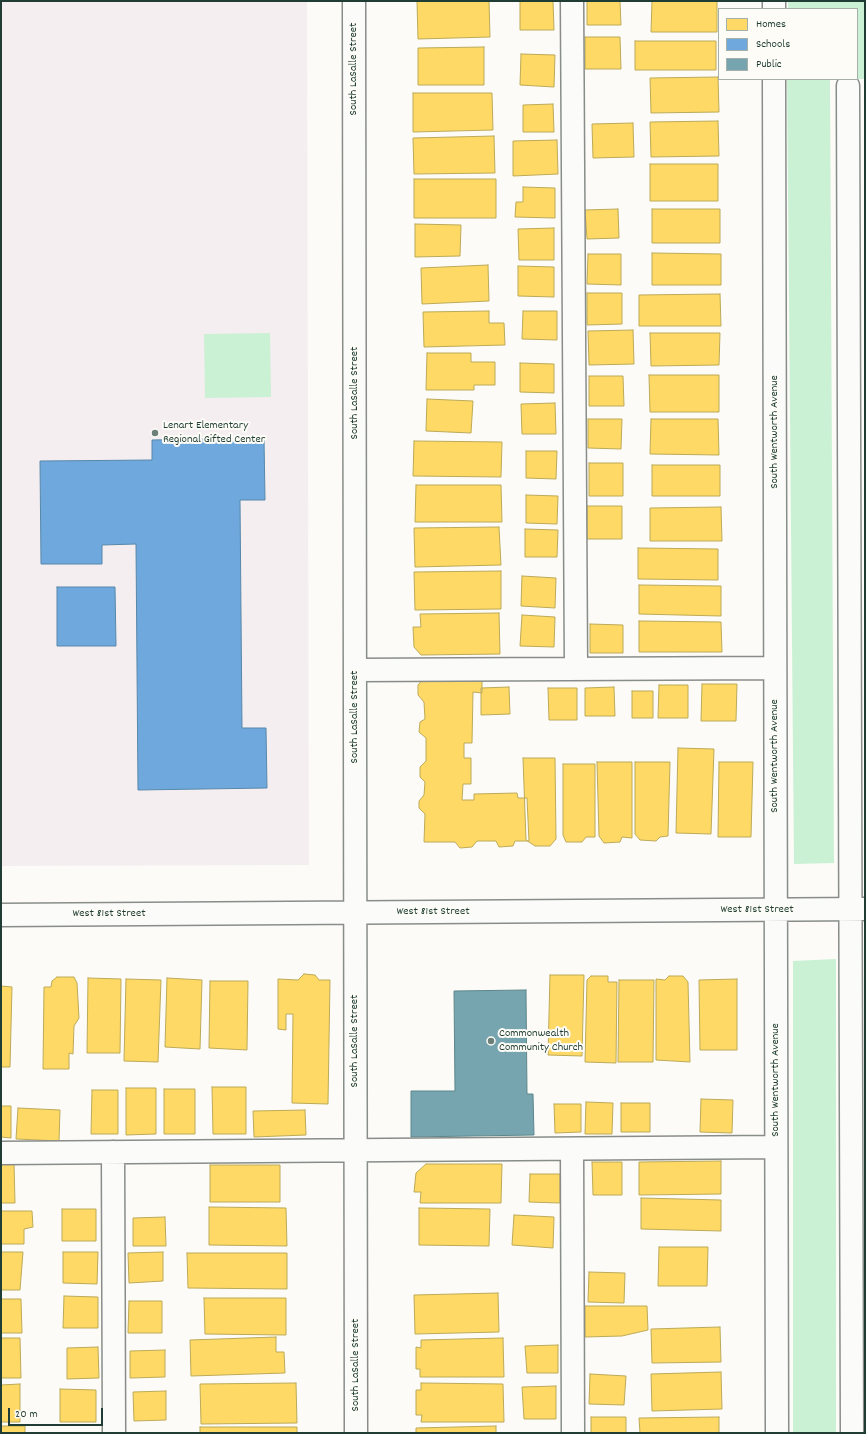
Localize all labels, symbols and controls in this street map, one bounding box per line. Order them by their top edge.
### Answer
legend [718,8,858,80]
text: Homes [756,16,786,33]
street label: South LaSalle Street [347,23,361,115]
text: Schools [756,36,790,53]
text: Public [756,56,782,73]
street label: South LaSalle Street [348,347,362,439]
street label: South Wentworth Avenue [768,375,782,489]
place label: Lenart Elementary Regional Gifted Center [163,419,265,447]
marker: Lenart Elementary Regional Gifted Center [150,428,160,438]
street label: South LaSalle Street [348,671,362,763]
street label: South Wentworth Avenue [768,699,782,813]
street label: West 81st Street [720,903,794,917]
street label: West 81st Street [396,905,470,919]
street label: West 81st Street [72,907,146,921]
street label: South LaSalle Street [348,995,362,1087]
street label: South Wentworth Avenue [769,1023,783,1137]
place label: Commonwealth Community Church [499,1027,583,1055]
marker: Commonwealth Community Church [486,1036,496,1046]
street label: South LaSalle Street [349,1319,363,1411]
scale bar [10,1400,105,1426]
text: 20 m [15,1406,38,1423]

